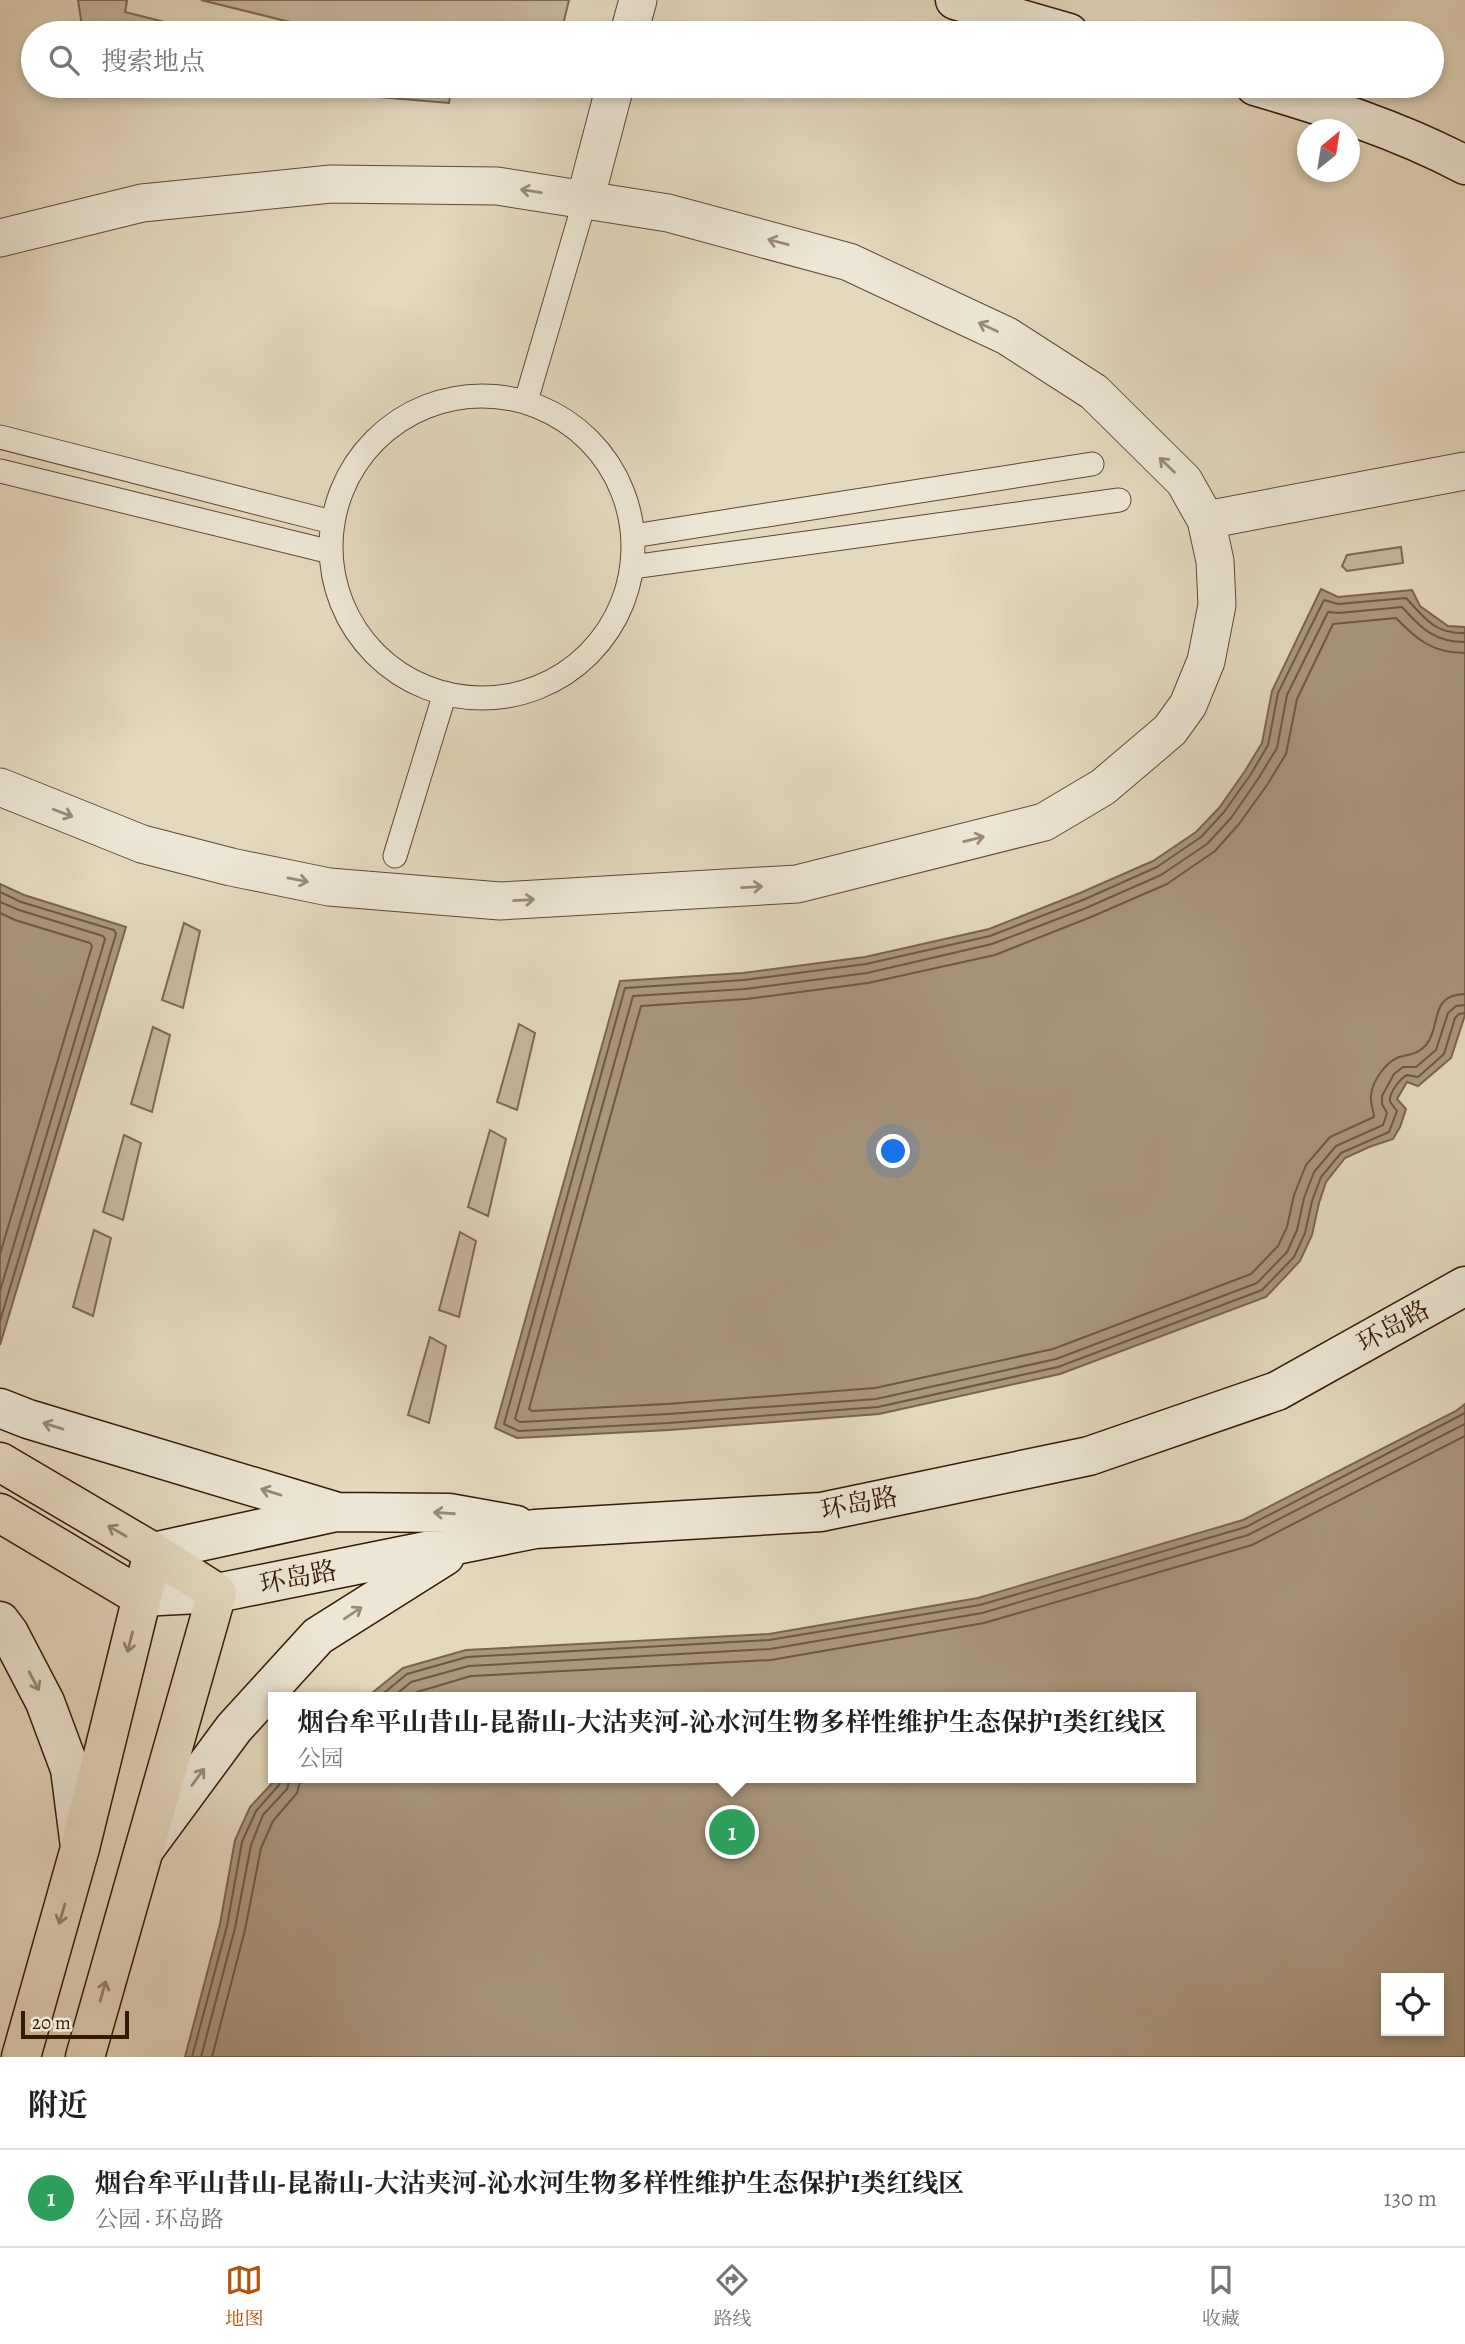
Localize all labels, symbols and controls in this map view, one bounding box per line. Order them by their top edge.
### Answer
search box [21,21,1444,98]
icon: search [45,41,83,79]
text: 搜索地点 [101,44,205,79]
north arrow [1297,119,1360,182]
one-way arrow [520,184,543,197]
one-way arrow [767,235,790,248]
one-way arrow [978,320,999,333]
one-way arrow [1159,456,1176,473]
one-way arrow [52,808,73,821]
one-way arrow [962,832,984,845]
one-way arrow [286,874,309,888]
one-way arrow [740,880,763,893]
one-way arrow [513,893,536,906]
your location [876,1134,910,1168]
street label: 环岛路 [1351,1292,1436,1361]
one-way arrow [42,1419,64,1432]
street label: 环岛路 [817,1479,901,1528]
one-way arrow [260,1485,282,1498]
one-way arrow [433,1507,456,1520]
one-way arrow [108,1524,128,1538]
street label: 环岛路 [256,1553,340,1602]
one-way arrow [343,1606,362,1621]
one-way arrow [123,1630,136,1653]
one-way arrow [27,1670,41,1690]
popup [268,1692,1196,1783]
text: 烟台牟平山昔山-昆嵛山-大沽夹河-沁水河生物多样性维护生态保护I类红线区 [297,1705,1167,1740]
text: 公园 [297,1743,343,1774]
one-way arrow [190,1768,205,1787]
pin: 1 [709,1806,755,1858]
one-way arrow [54,1902,67,1924]
map controls [1381,1973,1444,2036]
button: locate [1381,1973,1444,2036]
one-way arrow [98,1981,111,2003]
scale bar [21,2008,130,2040]
text: 20 m [32,2010,71,2036]
text: 附近 [28,2085,88,2125]
text: 烟台牟平山昔山-昆嵛山-大沽夹河-沁水河生物多样性维护生态保护I类红线区 [95,2166,964,2201]
text: 1 [47,2183,55,2214]
text: 130 m [1384,2183,1437,2214]
text: 公园 · 环岛路 [95,2204,224,2235]
tab: 地图 [225,2261,263,2332]
tab: 路线 [713,2261,752,2332]
tab: 收藏 [1202,2261,1240,2332]

